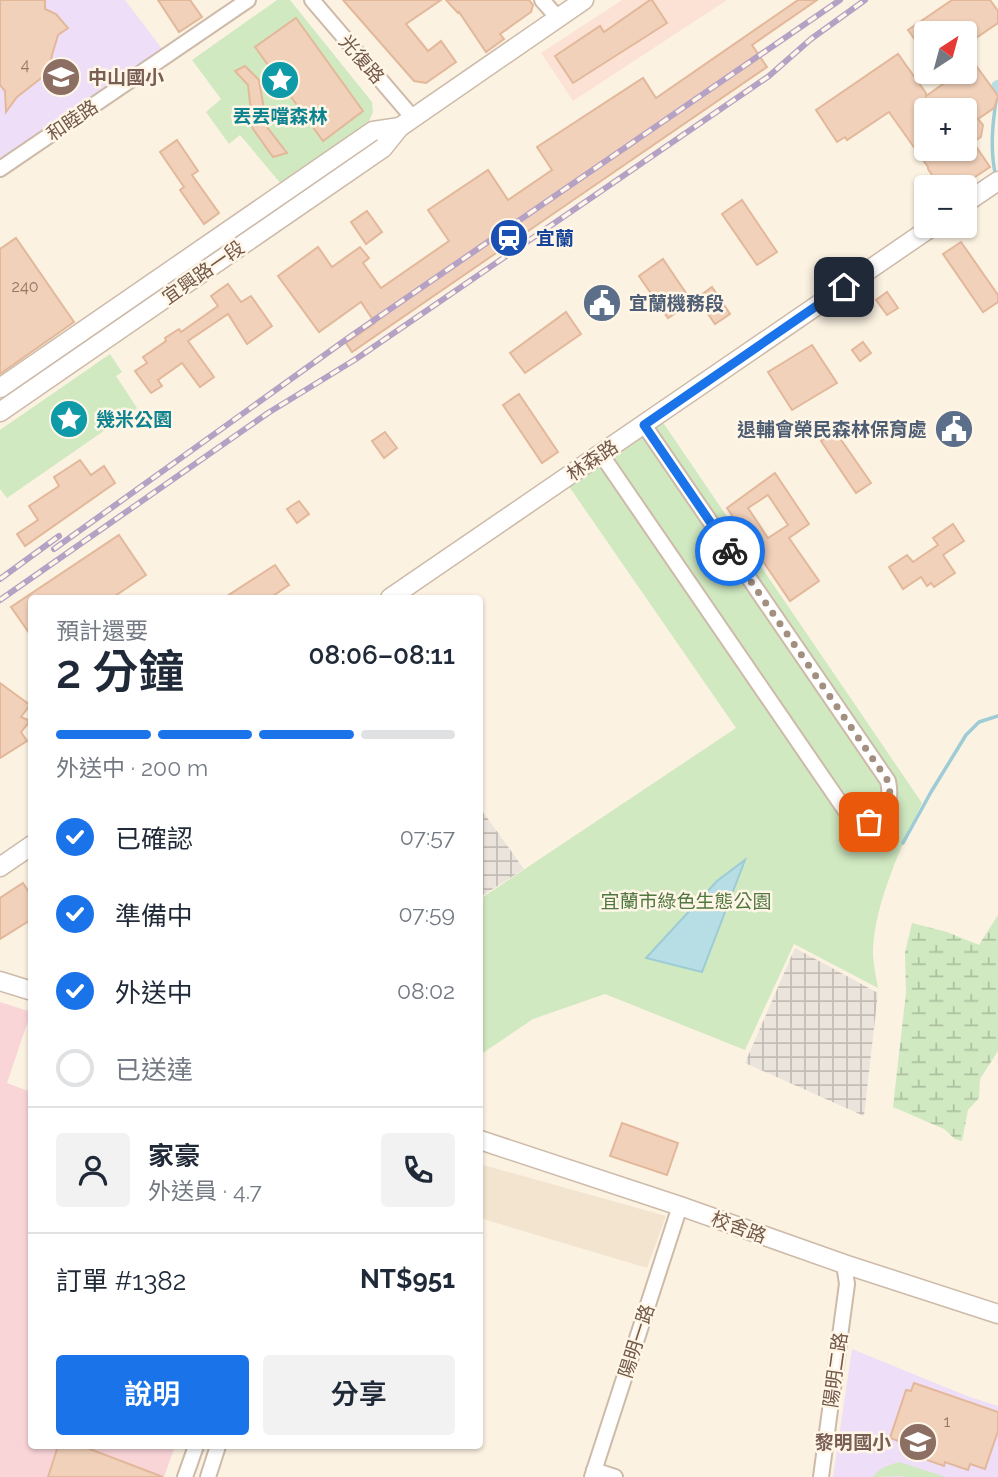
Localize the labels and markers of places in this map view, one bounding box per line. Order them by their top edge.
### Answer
school or university icon: 中山國小 [40,56,82,98]
place icon: 丟丟噹森林 [259,59,301,101]
place label: 中山國小 [88,66,164,88]
place label: 丟丟噹森林 [232,105,328,127]
station icon: 宜蘭 [488,217,530,259]
place label: 宜蘭 [536,227,574,249]
pin [814,257,874,317]
public building icon: 宜蘭機務段 [581,282,623,324]
place label: 宜蘭機務段 [629,292,724,314]
place icon: 幾米公園 [48,398,90,440]
place label: 幾米公園 [96,408,172,430]
public building icon: 退輔會榮民森林保育處 [933,408,975,450]
place label: 退輔會榮民森林保育處 [737,418,927,440]
pin [839,792,899,852]
school or university icon: 黎明國小 [897,1421,939,1463]
place label: 黎明國小 [815,1431,891,1453]

